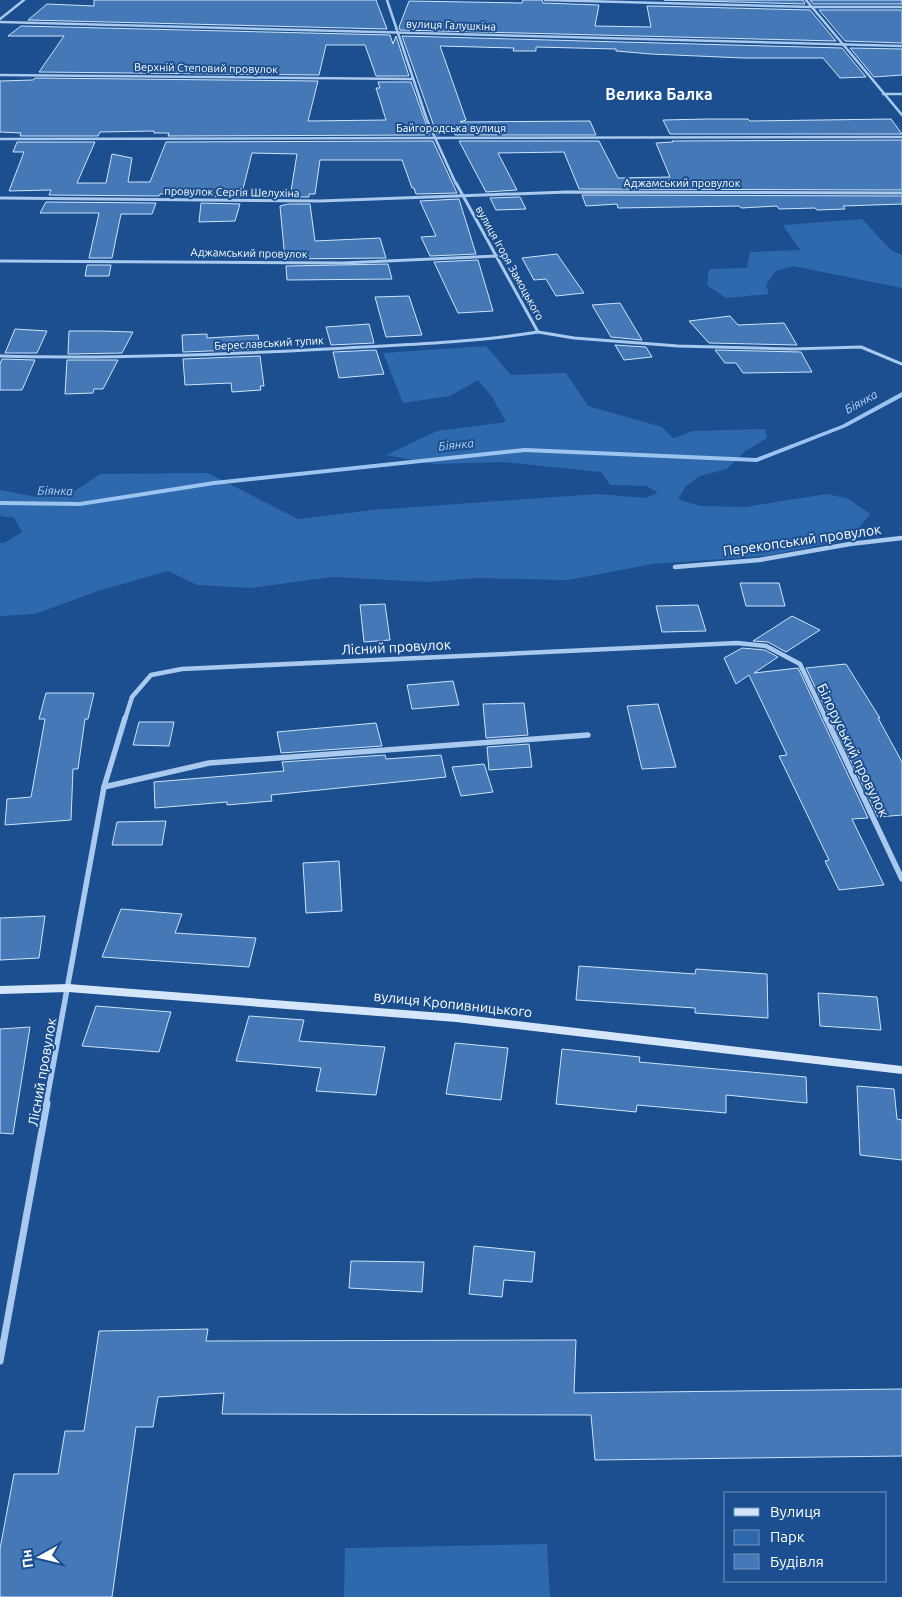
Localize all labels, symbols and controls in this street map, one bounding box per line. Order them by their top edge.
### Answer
street label: вулиця Галушкіна [406,17,496,33]
street label: Верхній Степовий провулок [134,61,278,75]
district label: Велика Балка [605,85,713,103]
street label: Байгородська вулиця [396,122,506,134]
street label: Аджамський провулок [624,177,741,189]
street label: провулок Сергія Шелухіна [164,185,300,199]
street label: вулиця Ігоря Замоцького [474,204,546,322]
street label: Аджамський провулок [190,246,308,260]
street label: Береславський тупик [214,334,324,352]
water label: Біянка [842,387,880,416]
water label: Біянка [438,436,475,453]
water label: Біянка [37,484,73,497]
street label: Перекопський провулок [722,521,882,559]
street label: Лісний провулок [341,636,451,658]
street label: Білоруський провулок [814,681,892,819]
street label: вулиця Кропивницького [373,988,533,1020]
street label: Лісний провулок [25,1017,59,1127]
legend [724,1492,887,1582]
text: Вулиця [770,1503,821,1520]
text: Парк [770,1528,805,1545]
north arrow [15,1532,65,1582]
text: Пн [18,1549,36,1569]
text: Будівля [770,1553,824,1570]

